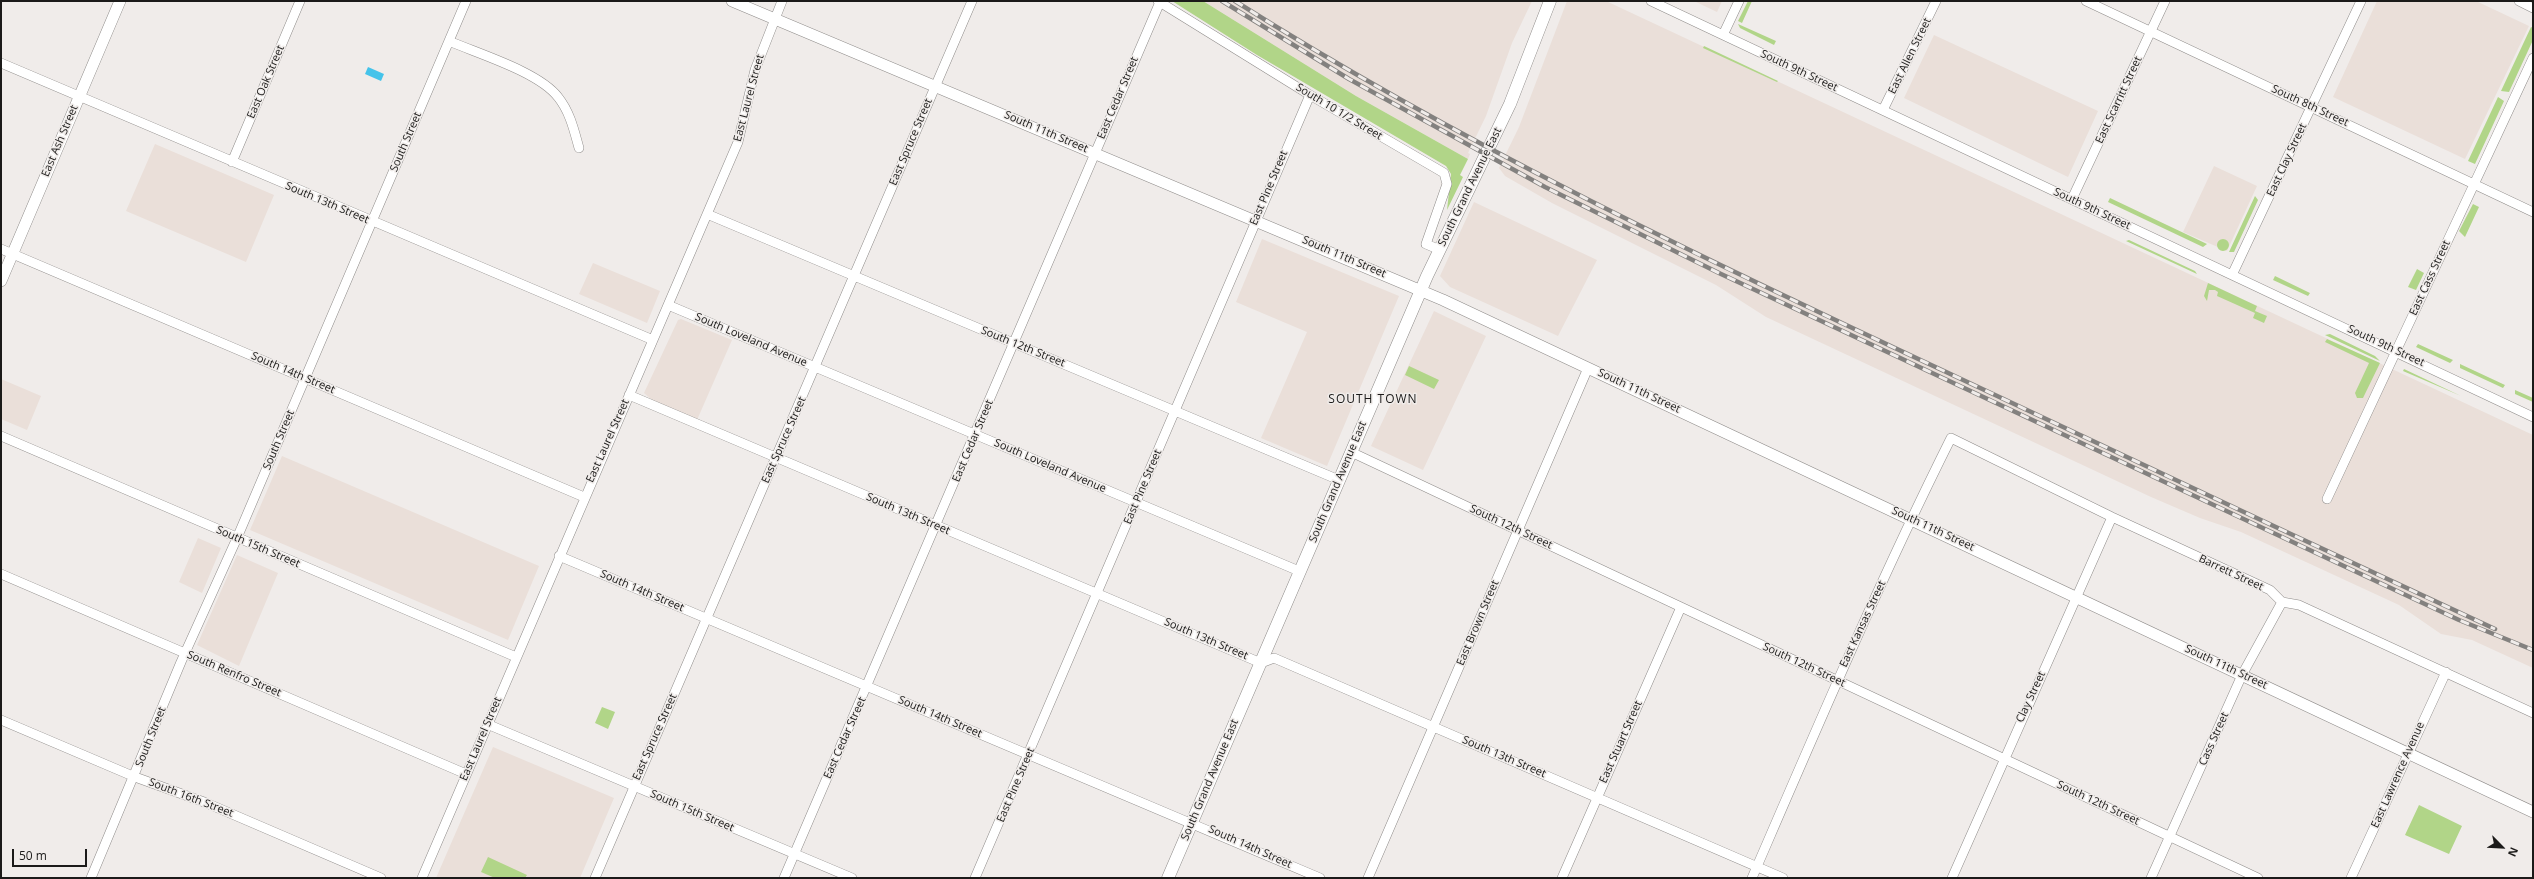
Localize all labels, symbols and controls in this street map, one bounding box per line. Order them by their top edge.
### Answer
street label: East Allen Street [1886,16,1934,96]
street label: East Oak Street [245,43,287,121]
street label: South 9th Street [1758,47,1840,95]
street label: East Laurel Street [731,53,767,143]
street label: East Scarritt Street [2093,54,2145,146]
street label: East Cedar Street [1095,55,1141,141]
street label: South 10 1/2 Street [1293,81,1385,143]
street label: South 8th Street [2269,82,2351,130]
street label: East Spruce Street [887,96,935,188]
street label: East Ash Street [39,103,81,179]
street label: South 11th Street [1002,108,1090,156]
street label: South Street [387,110,425,174]
street label: East Clay Street [2264,121,2310,199]
street label: South Grand Avenue East [1435,126,1505,248]
street label: East Pine Street [1247,149,1291,227]
street label: South 13th Street [283,179,371,227]
street label: South 9th Street [2051,185,2133,233]
street label: South 11th Street [1300,233,1388,281]
street label: East Cass Street [2407,238,2453,318]
street label: South Loveland Avenue [693,310,809,370]
street label: South 9th Street [2345,322,2427,370]
street label: South 12th Street [979,324,1067,370]
street label: South 14th Street [249,349,337,397]
street label: South 11th Street [1596,366,1682,416]
district label: SOUTH TOWN [1328,393,1418,407]
street label: East Spruce Street [759,395,809,485]
street label: East Laurel Street [584,397,632,485]
street label: East Cedar Street [950,398,996,484]
street label: South Street [260,408,298,472]
street label: South Grand Avenue East [1306,419,1370,545]
street label: South Loveland Avenue [992,436,1108,496]
street label: East Pine Street [1121,448,1165,526]
street label: South 13th Street [864,490,952,538]
street label: South 12th Street [1468,502,1554,552]
street label: South 11th Street [1890,504,1976,554]
street label: South 15th Street [214,523,302,571]
street label: Barrett Street [2197,552,2265,594]
street label: South 14th Street [598,567,686,615]
street label: East Brown Street [1454,578,1502,668]
street label: East Kansas Street [1837,579,1889,669]
street label: South 13th Street [1162,615,1250,663]
street label: South 12th Street [1761,640,1847,690]
street label: South 11th Street [2183,642,2269,692]
street label: South Renfro Street [185,648,283,700]
street label: Clay Street [2013,669,2049,725]
street label: East Spruce Street [630,692,680,782]
street label: South 14th Street [896,693,984,741]
street label: East Laurel Street [457,695,505,783]
street label: East Cedar Street [821,695,869,781]
street label: East Stuart Street [1597,699,1645,785]
street label: South Street [133,705,169,769]
street label: Cass Street [2196,710,2232,768]
street label: South Grand Avenue East [1178,717,1242,843]
street label: East Lawrence Avenue [2369,720,2427,830]
street label: South 13th Street [1460,733,1548,781]
street label: East Pine Street [994,746,1038,824]
street label: South 16th Street [147,776,235,820]
street label: South 12th Street [2055,778,2141,828]
street label: South 15th Street [648,787,736,835]
street label: South 14th Street [1206,823,1294,871]
north arrow [2482,827,2522,867]
scale bar [14,841,89,867]
text: N [2505,845,2522,859]
text: 50 m [19,847,47,864]

